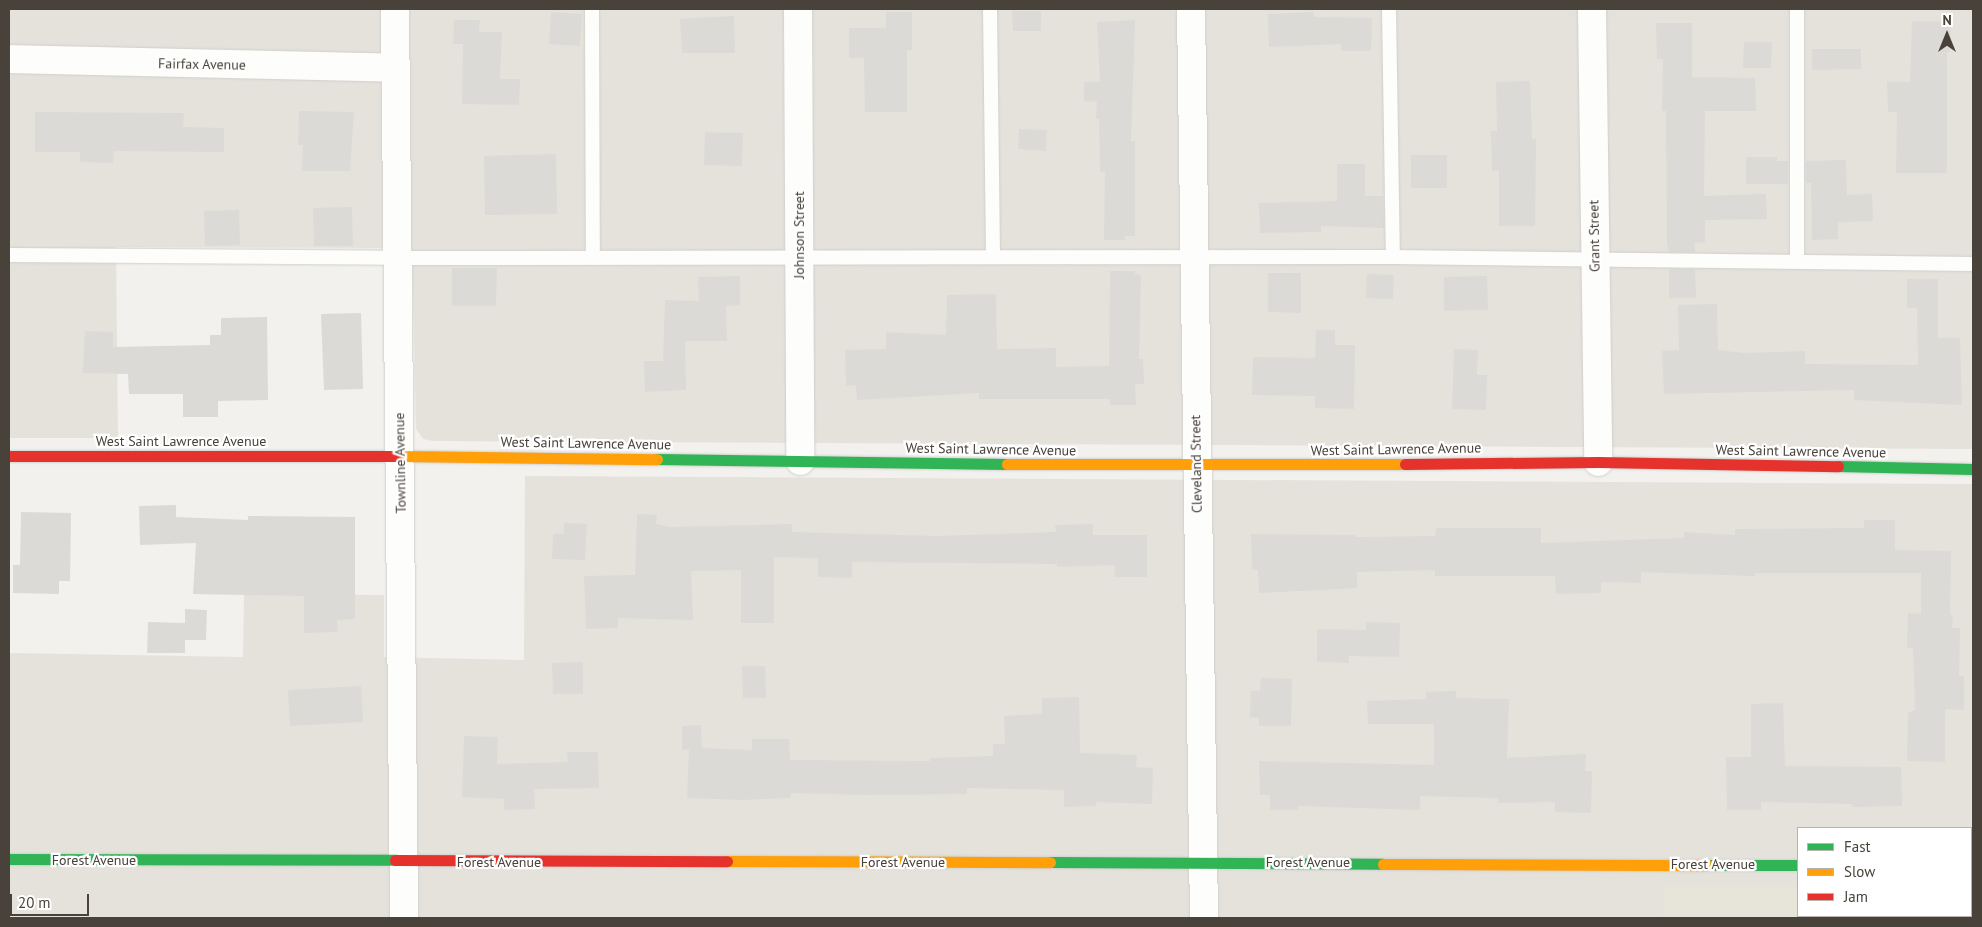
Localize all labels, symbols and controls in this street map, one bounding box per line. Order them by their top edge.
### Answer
north arrow [1922,10,1972,60]
text: N [1942,11,1952,29]
street label: Fairfax Avenue [157,55,247,73]
street label: Johnson Street [791,191,807,279]
street label: Grant Street [1585,200,1603,272]
street label: Townline Avenue [391,412,409,514]
street label: Cleveland Street [1187,415,1205,513]
street label: West Saint Lawrence Avenue [95,433,267,449]
street label: West Saint Lawrence Avenue [500,433,672,453]
street label: West Saint Lawrence Avenue [905,439,1077,459]
street label: West Saint Lawrence Avenue [1310,439,1482,459]
street label: West Saint Lawrence Avenue [1715,441,1887,461]
legend [1797,827,1972,917]
text: Fast [1844,837,1871,856]
street label: Forest Avenue [52,852,136,868]
street label: Forest Avenue [457,854,541,870]
street label: Forest Avenue [861,854,945,870]
street label: Forest Avenue [1266,854,1350,870]
street label: Forest Avenue [1671,856,1755,872]
text: Slow [1844,862,1875,881]
scale bar [12,884,91,916]
text: Jam [1844,887,1868,906]
text: 20 m [18,893,51,912]

